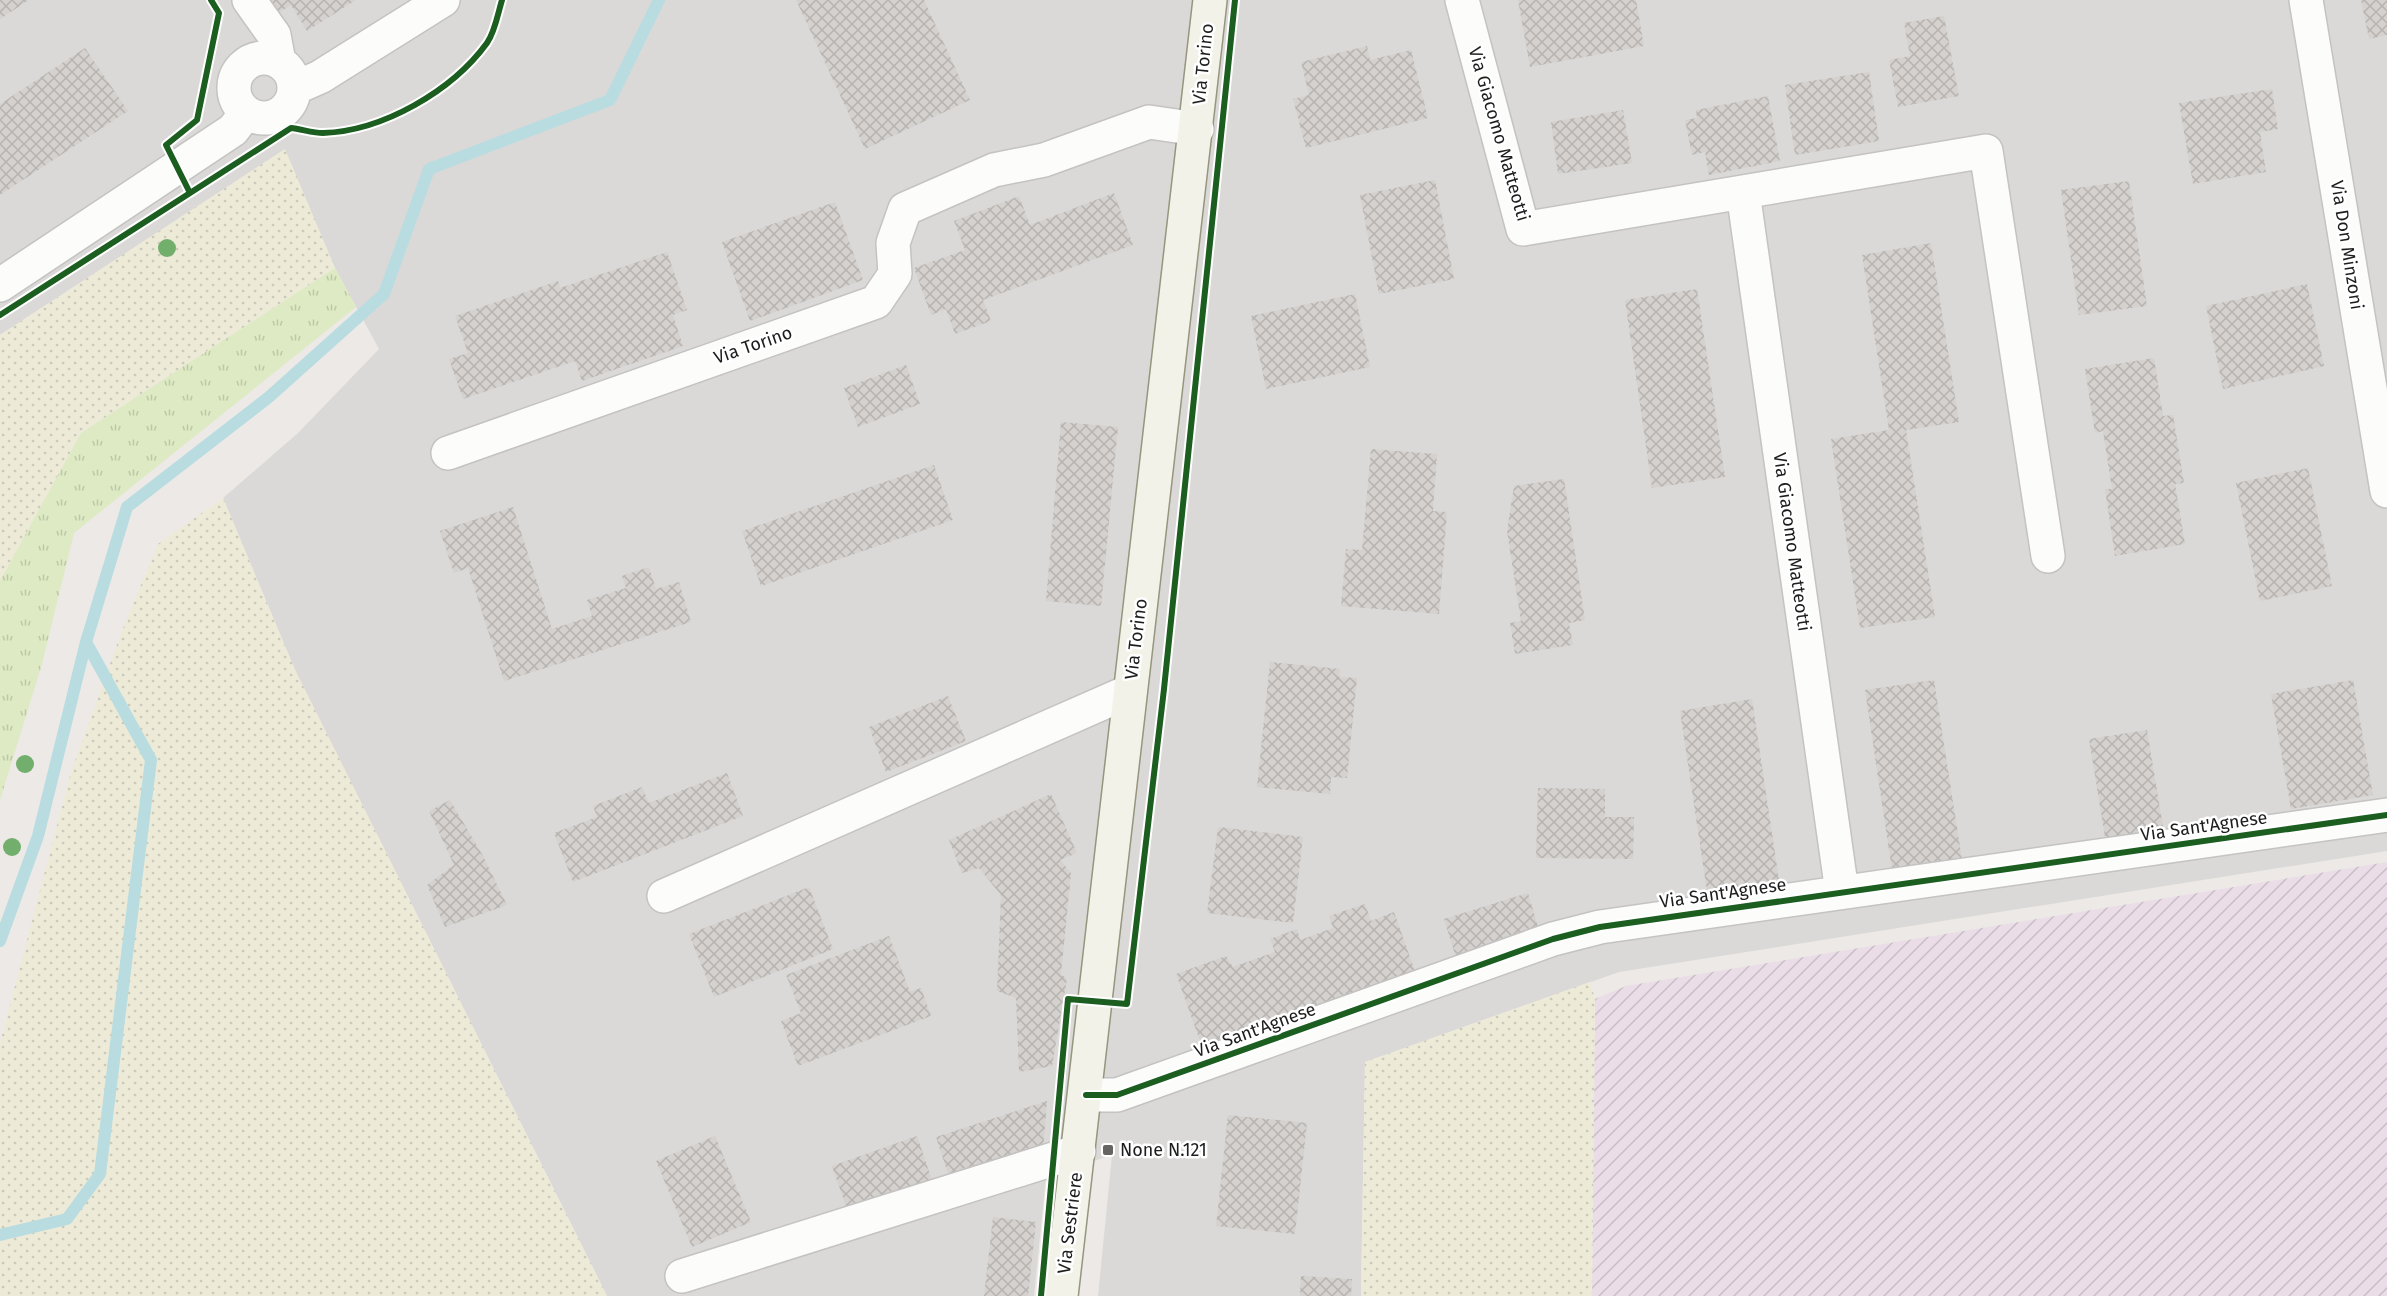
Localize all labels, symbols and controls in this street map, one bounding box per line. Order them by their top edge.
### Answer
street label: Via Torino [1188,22,1218,106]
street label: Via Giacomo Matteotti [1464,44,1534,224]
street label: Via Don Minzoni [2326,179,2368,311]
street label: Via Torino [711,321,795,369]
street label: Via Giacomo Matteotti [1769,451,1815,633]
street label: Via Torino [1120,597,1152,681]
street label: Via Sant'Agnese [2139,806,2269,846]
street label: Via Sant'Agnese [1658,873,1788,913]
street label: Via Sant'Agnese [1191,998,1319,1062]
place label: None N.121 [1120,1139,1207,1161]
marker: None N.121 [1101,1143,1115,1157]
street label: Via Sestriere [1053,1171,1087,1275]

